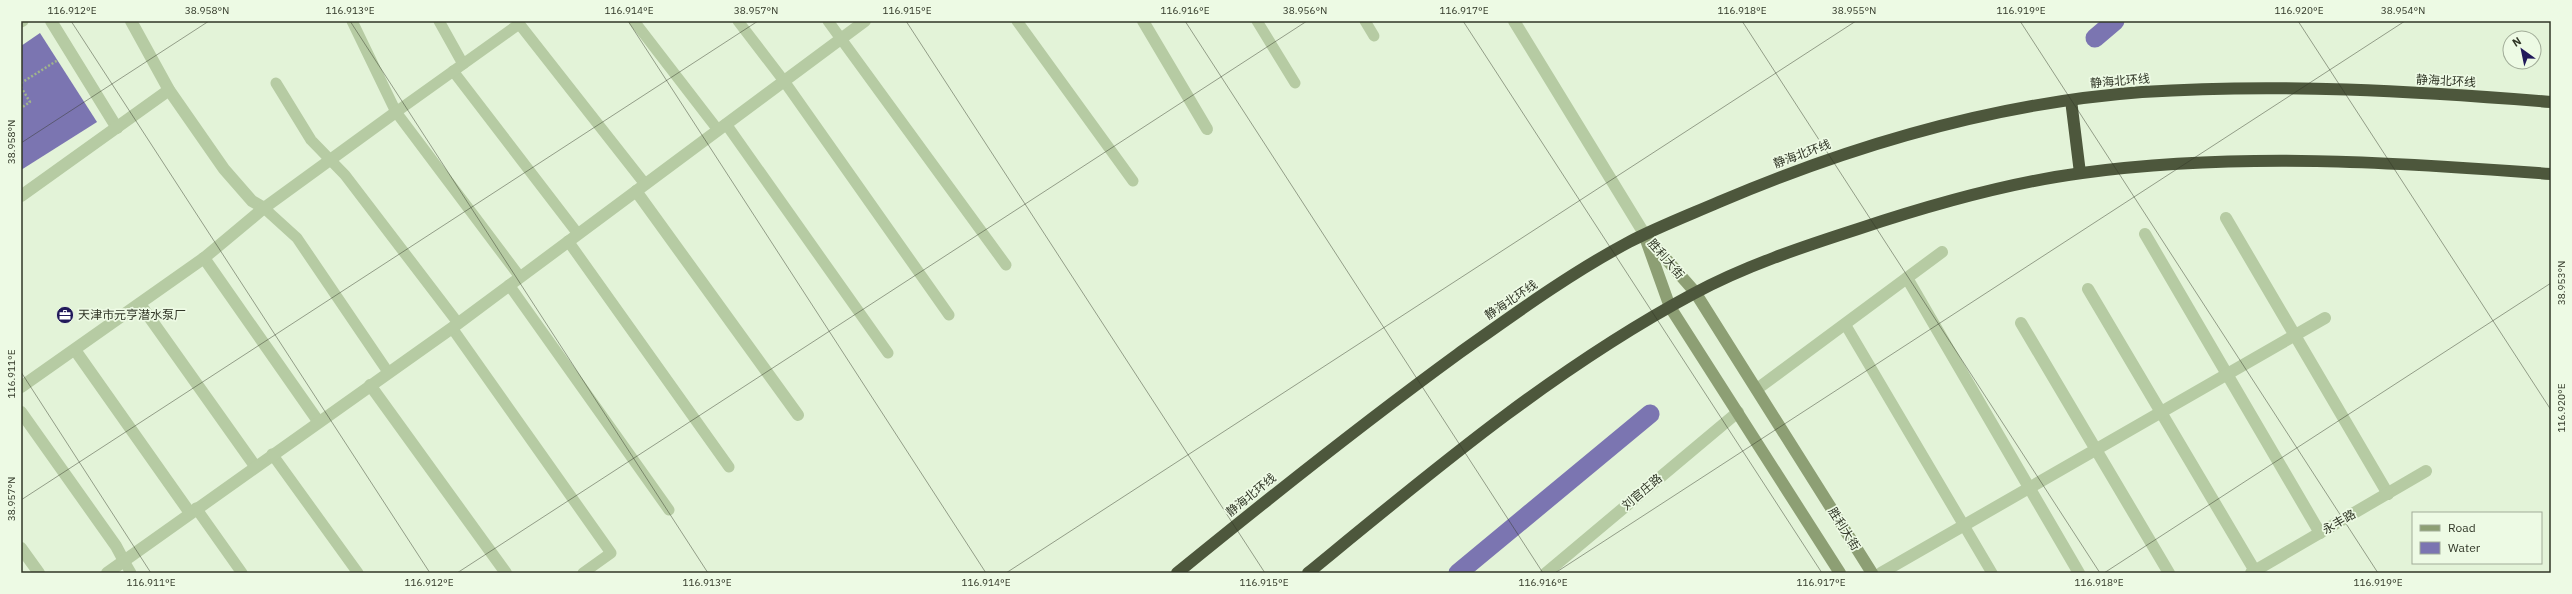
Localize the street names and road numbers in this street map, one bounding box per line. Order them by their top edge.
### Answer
street label: 静海北环线 [2089,70,2151,91]
street label: 静海北环线 [2416,71,2476,90]
street label: 静海北环线 [1771,136,1833,171]
street label: 胜利大街 [1645,236,1688,282]
street label: 静海北环线 [1482,277,1540,323]
street label: 静海北环线 [1223,470,1279,519]
street label: 刘官庄路 [1618,470,1665,513]
street label: 胜利大街 [1825,504,1864,553]
street label: 永丰路 [2319,506,2358,537]

